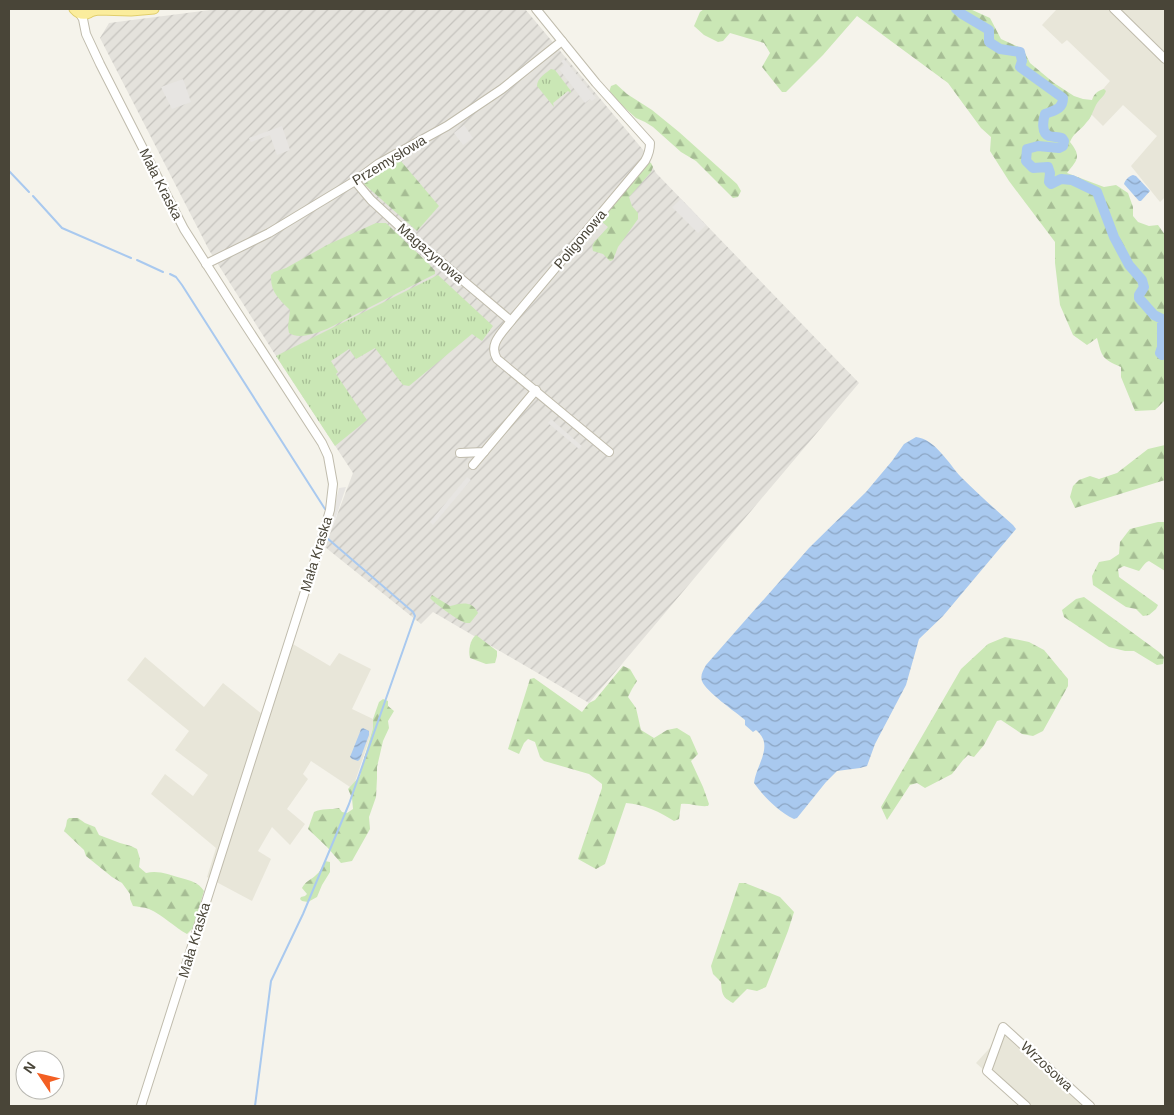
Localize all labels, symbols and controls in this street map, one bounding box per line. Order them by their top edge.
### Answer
street label: Przemysłowa [349,132,429,188]
street label: Mała Kraska [136,146,186,222]
street label: Poligonowa [551,206,610,272]
street label: Magazynowa [395,220,468,286]
street label: Mała Kraska [297,514,335,594]
street label: Mała Kraska [175,900,213,980]
street label: Wrzosowa [1018,1038,1076,1094]
north arrow [15,1050,65,1100]
text: N [20,1059,39,1076]

